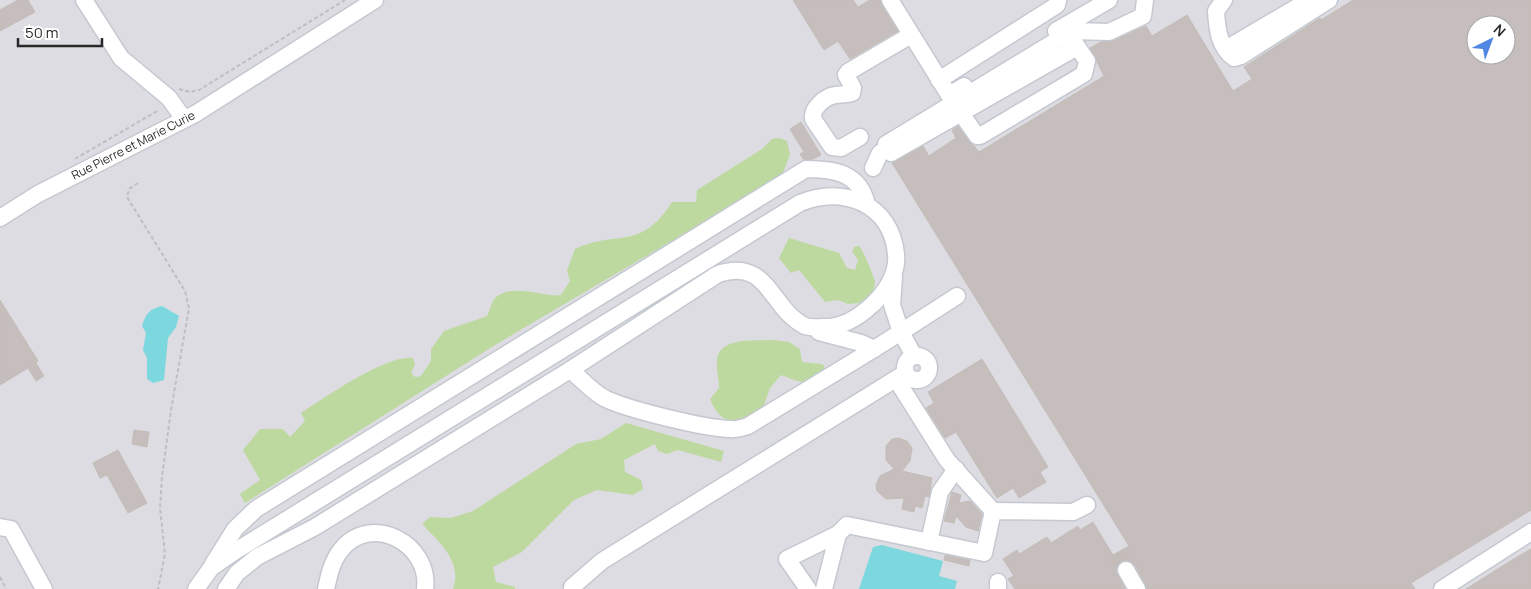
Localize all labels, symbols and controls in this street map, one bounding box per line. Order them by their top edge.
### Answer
scale bar [18,15,101,47]
north arrow [1466,15,1516,65]
text: N [1490,20,1510,40]
text: 50 m [25,22,59,43]
street label: Rue Pierre et Marie Curie [68,106,198,184]

